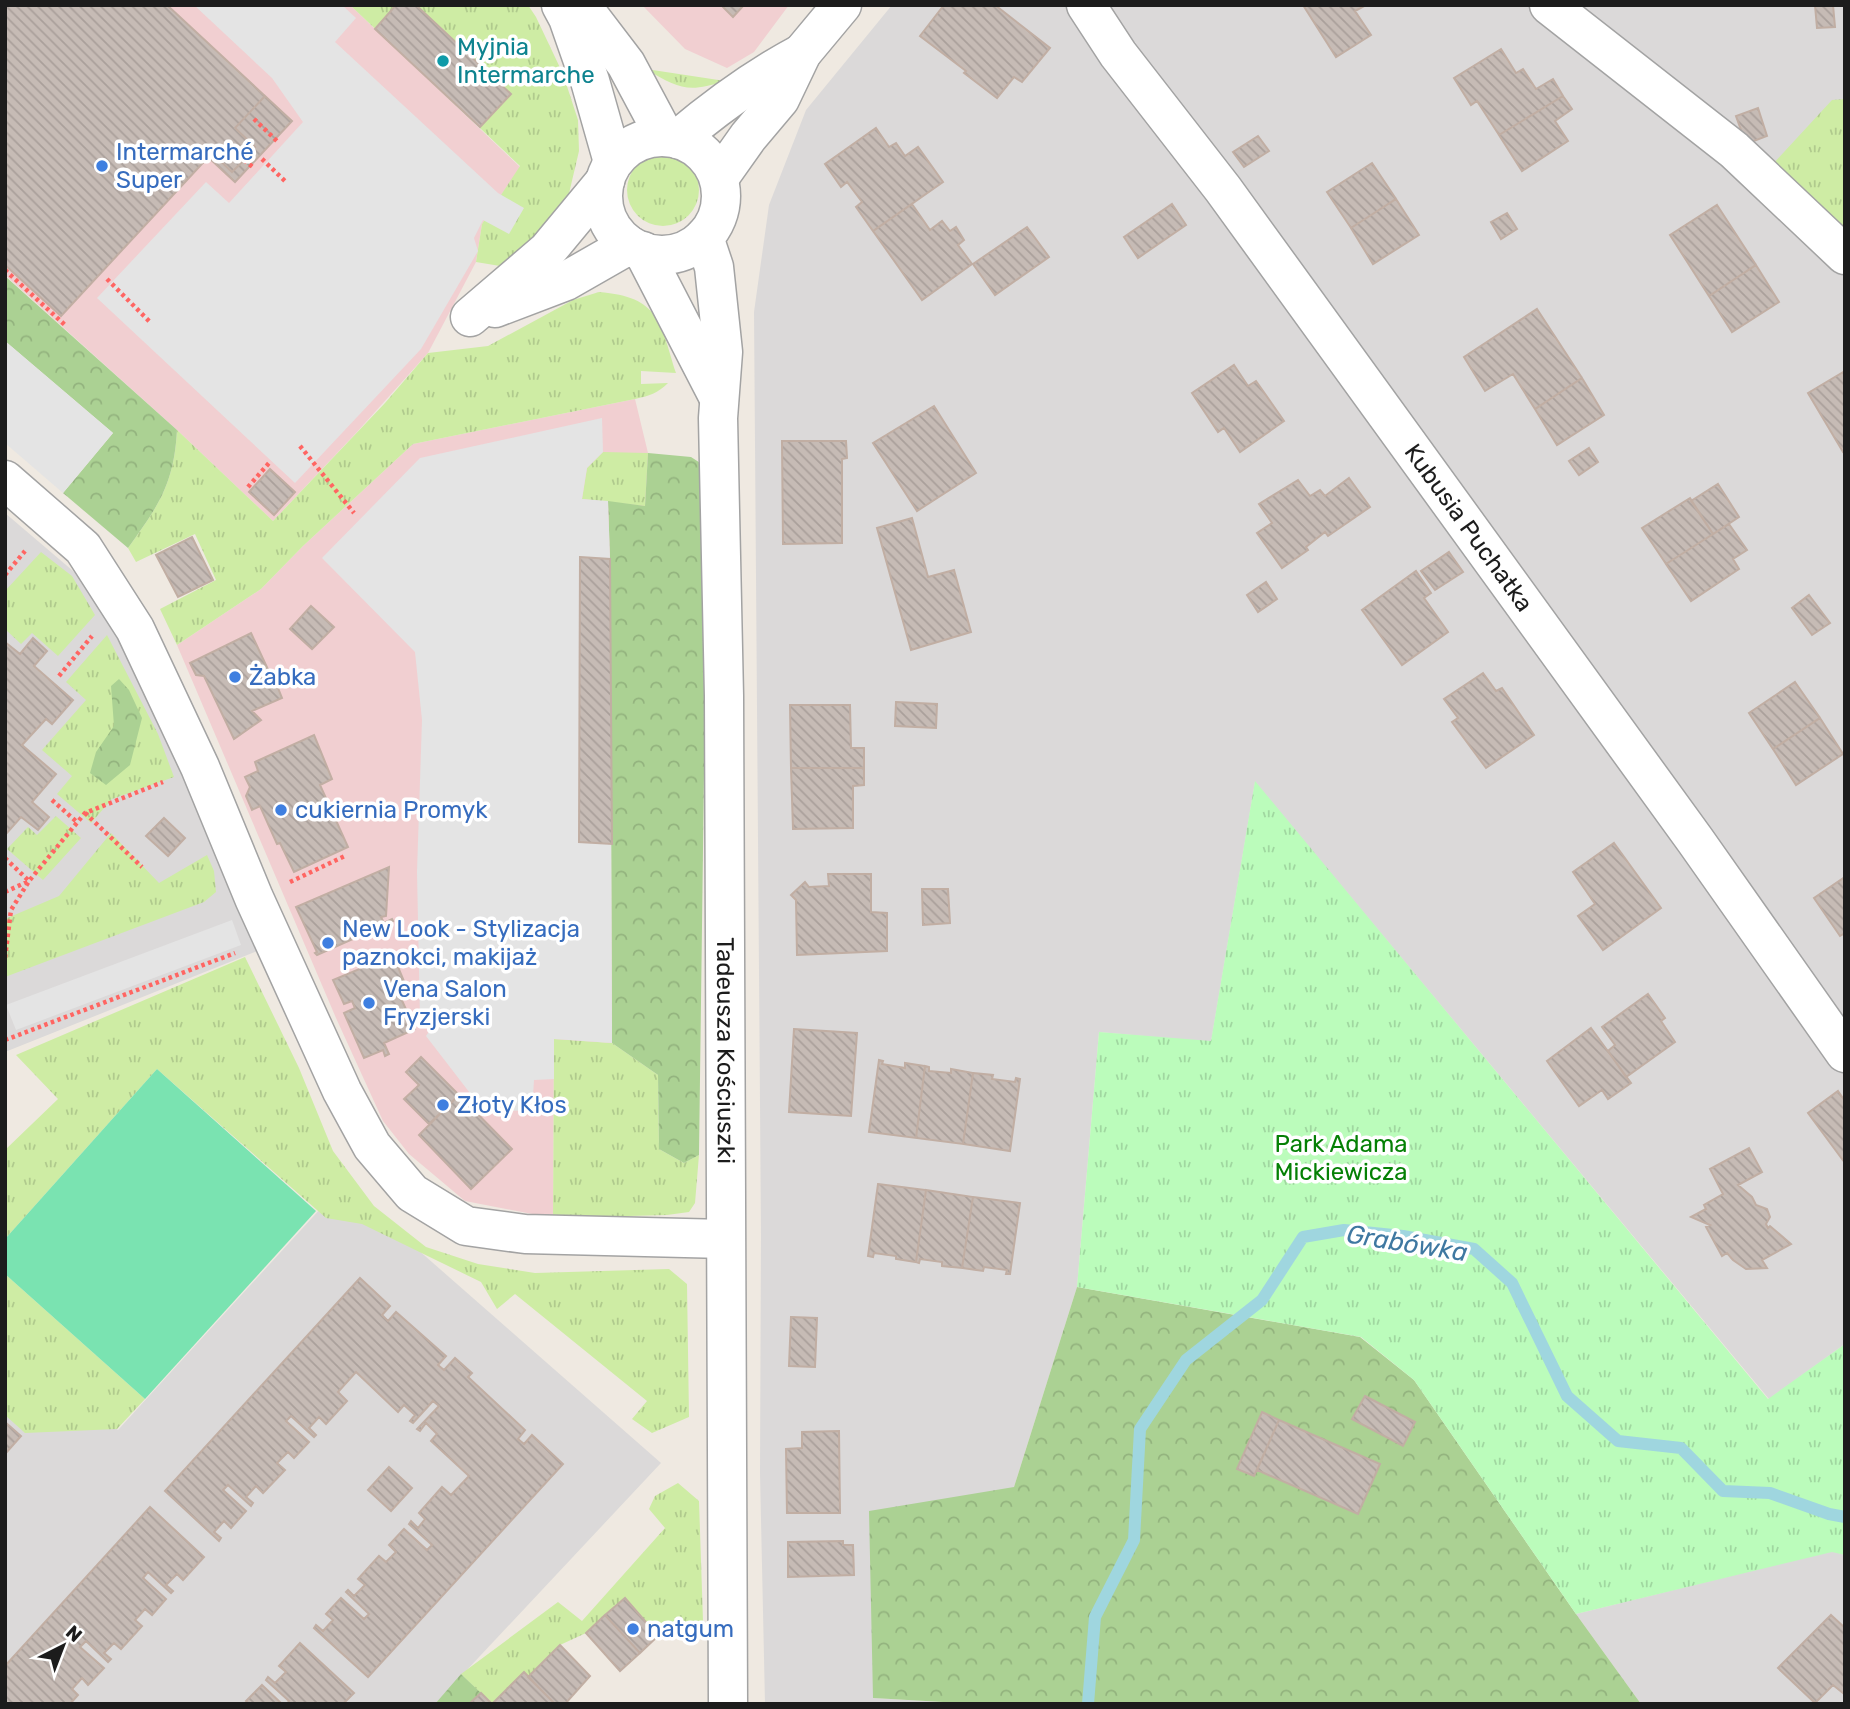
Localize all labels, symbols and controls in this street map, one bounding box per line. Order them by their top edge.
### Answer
place label: Myjnia Intermarche [457,33,595,89]
marker: Myjnia Intermarche [435,53,451,69]
place label: Intermarché Super [116,138,254,194]
marker: Intermarché Super [94,158,110,174]
street label: Kubusia Puchatka [1399,439,1539,617]
place label: Żabka [249,663,316,691]
marker: Żabka [227,669,243,685]
place label: cukiernia Promyk [295,796,488,824]
marker: cukiernia Promyk [273,802,289,818]
place label: New Look - Stylizacja paznokci, makijaż [342,915,580,971]
marker: New Look - Stylizacja paznokci, makijaż [320,935,336,951]
street label: Tadeusza Kościuszki [711,937,740,1164]
place label: Vena Salon Fryzjerski [383,975,507,1031]
marker: Vena Salon Fryzjerski [361,995,377,1011]
place label: Złoty Kłos [457,1091,567,1119]
marker: Złoty Kłos [435,1097,451,1113]
park label: Park Adama Mickiewicza [1274,1130,1408,1186]
water label: Grabówka [1344,1219,1470,1268]
north arrow [28,1611,98,1681]
place label: natgum [647,1615,734,1643]
text: N [61,1621,87,1647]
marker: natgum [625,1621,641,1637]

